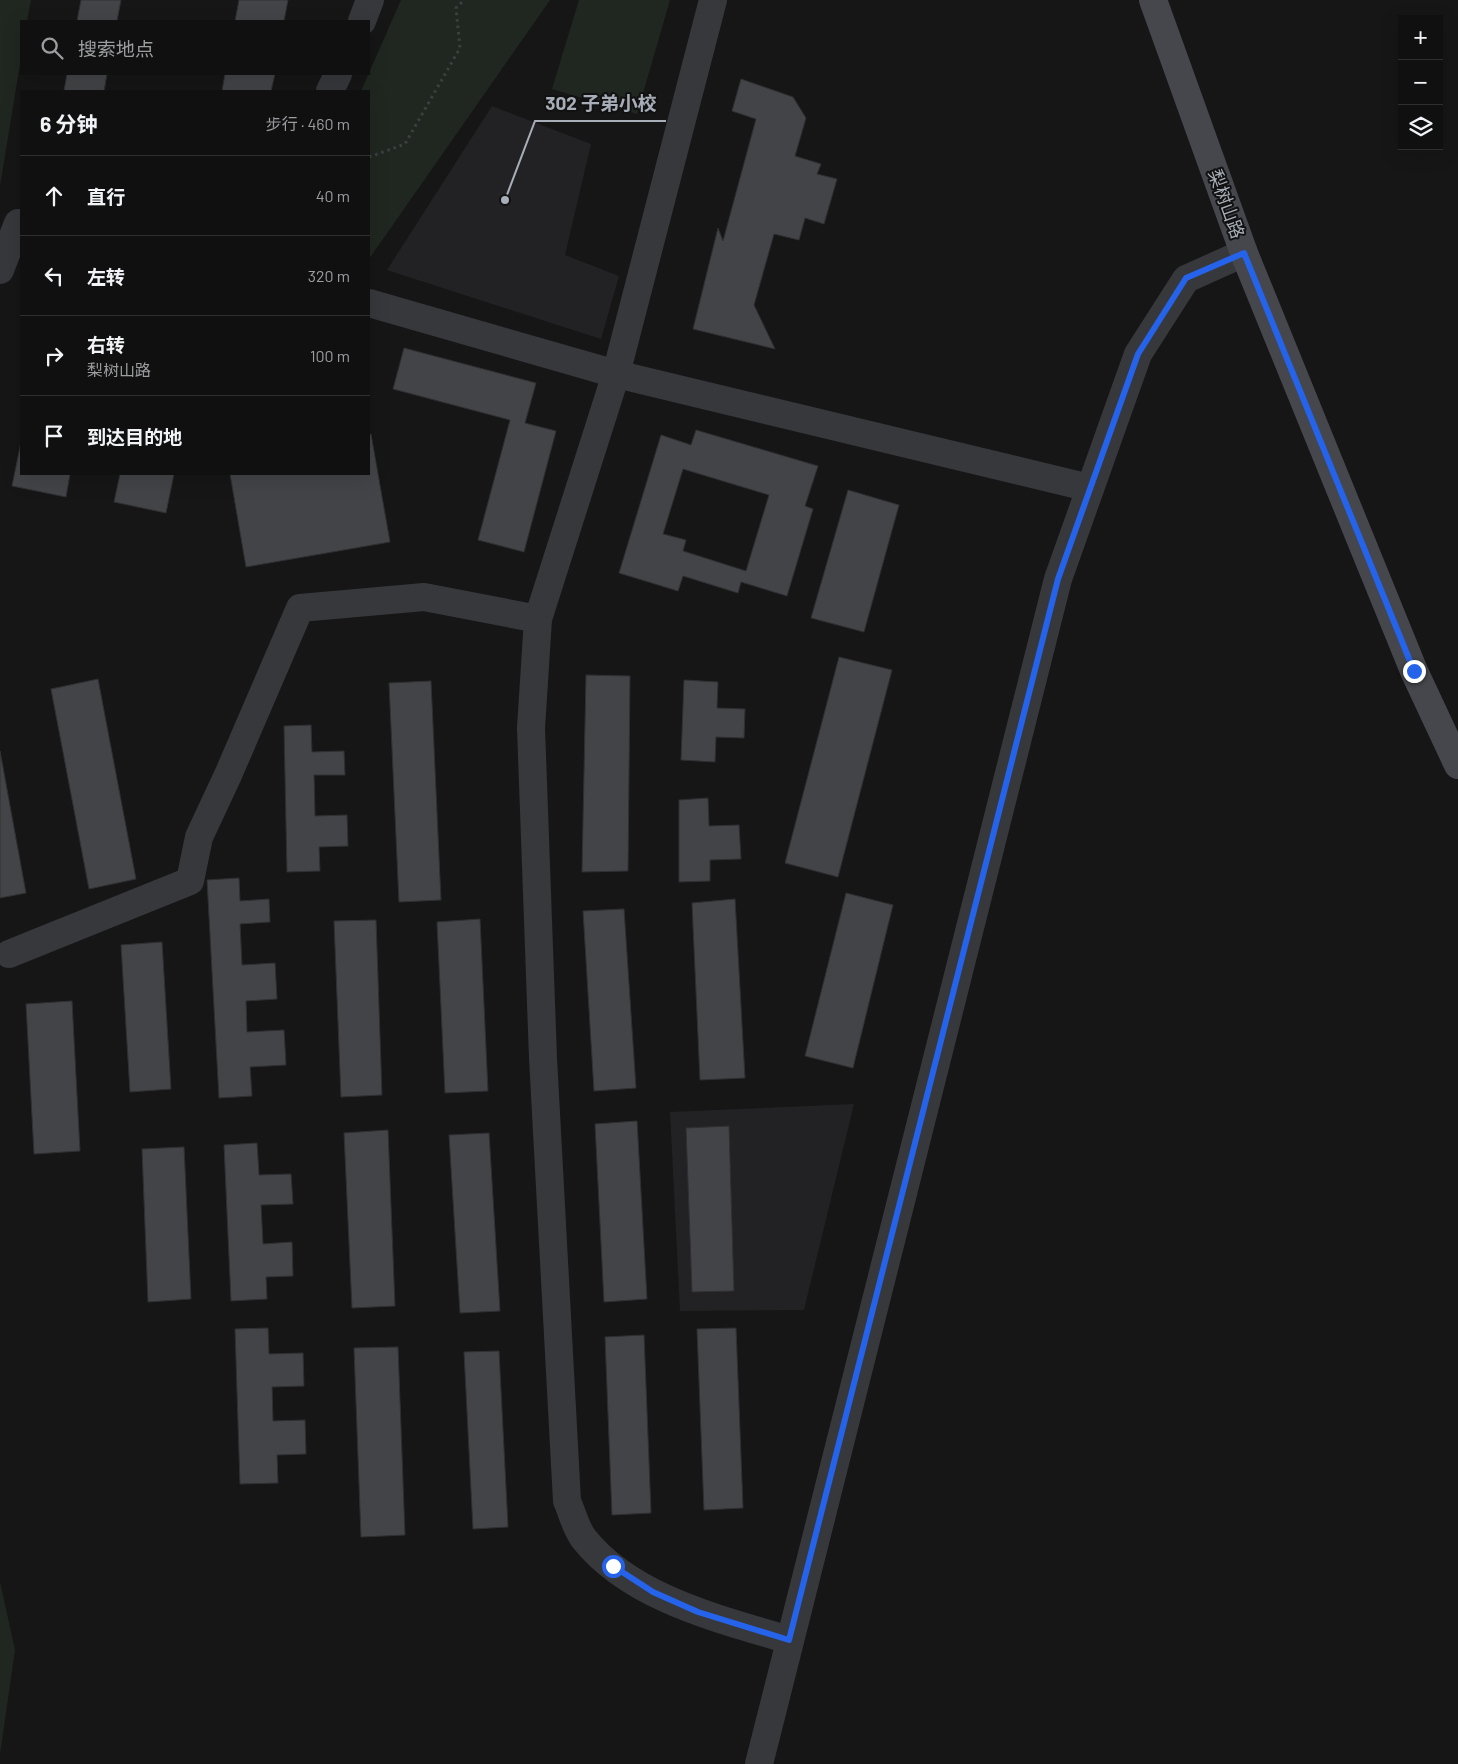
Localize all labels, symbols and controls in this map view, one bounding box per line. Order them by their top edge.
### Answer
map controls [1398,15,1443,150]
button: + [1398,15,1443,60]
search box [20,20,370,75]
icon: search [38,34,66,62]
text: 搜索地点 [78,37,154,60]
button: − [1398,60,1443,105]
callout: 302 子弟小校 [535,87,666,121]
text: 302 子弟小校 [545,91,657,114]
button: layers [1398,105,1443,150]
text: 6 分钟 [40,111,97,136]
text: 步行 · 460 m [266,114,350,133]
street label: 梨树山路 [1204,166,1250,241]
icon: ahead [40,182,68,210]
text: 直行 [87,185,125,208]
text: 40 m [316,186,350,205]
icon: left [40,262,68,290]
text: 左转 [87,265,125,288]
text: 320 m [308,266,350,285]
text: 右转 [87,333,125,356]
icon: right [40,342,68,370]
text: 100 m [310,346,350,365]
text: 梨树山路 [87,360,151,379]
icon: arrive [40,422,68,450]
text: 到达目的地 [87,425,182,448]
route end [1403,660,1426,683]
route start [602,1555,625,1578]

